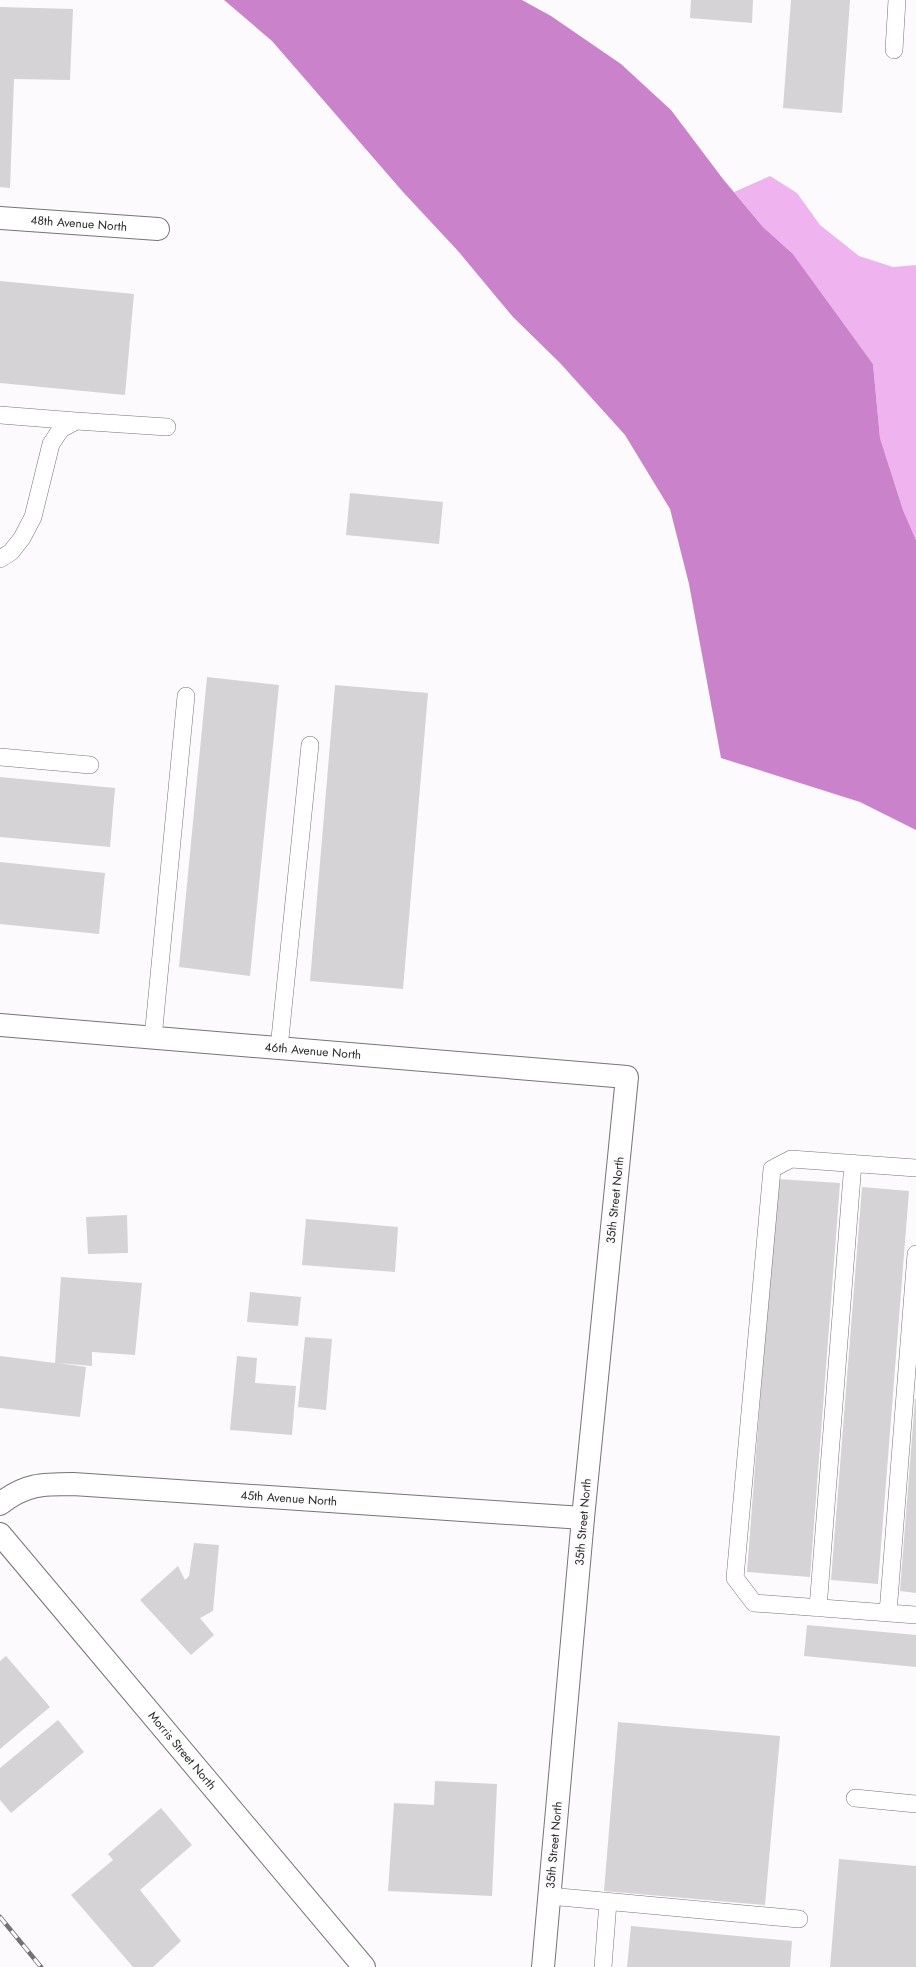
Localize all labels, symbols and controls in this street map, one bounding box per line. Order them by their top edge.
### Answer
street label: 48th Avenue North [30,211,128,236]
street label: 46th Avenue North [264,1038,362,1064]
street label: 35th Street North [601,1156,629,1244]
street label: 35th Street North [570,1478,596,1566]
street label: 45th Avenue North [240,1486,338,1511]
street label: Morris Street North [144,1707,220,1794]
street label: 35th Street North [541,1801,567,1889]

